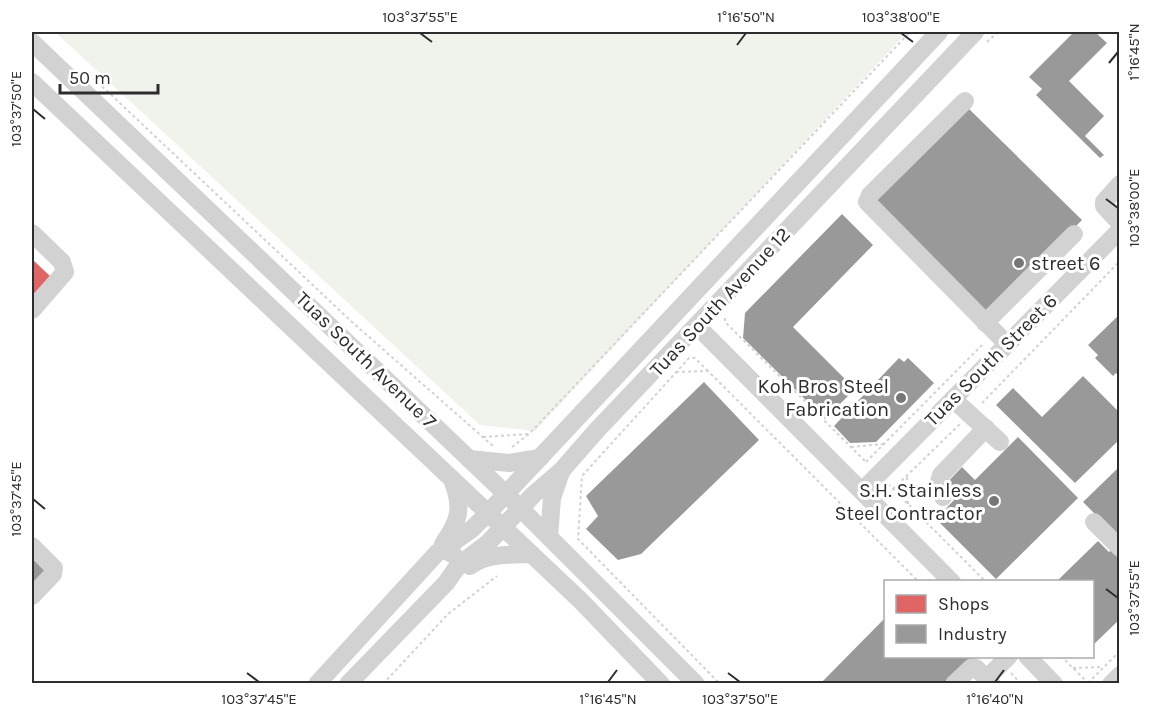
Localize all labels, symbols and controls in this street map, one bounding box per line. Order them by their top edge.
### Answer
text: 103°37'55"E [382,8,458,26]
text: 1°16'50"N [717,8,775,26]
text: 103°38'00"E [862,8,940,26]
text: 1°16'45"N [1125,23,1143,81]
scale bar [60,57,158,95]
text: 50 m [69,67,111,89]
text: 103°37'50"E [7,71,25,147]
text: 103°38'00"E [1125,169,1143,247]
street label: Tuas South Avenue 12 [645,223,795,381]
place label: street 6 [1031,252,1101,275]
marker: street 6 [1012,256,1026,270]
street label: Tuas South Avenue 7 [291,287,441,433]
street label: Tuas South Street 6 [920,289,1062,431]
place label: Koh Bros Steel Fabrication [758,375,889,421]
marker: Koh Bros Steel Fabrication [894,391,908,405]
text: 103°37'45"E [7,461,25,537]
place label: S.H. Stainless Steel Contractor [834,479,983,525]
marker: S.H. Stainless Steel Contractor [987,494,1001,508]
text: 103°37'55"E [1125,560,1143,636]
legend [884,580,1094,658]
text: Shops [938,593,990,615]
text: Industry [938,623,1007,645]
text: 103°37'45"E [221,690,297,708]
text: 1°16'45"N [579,690,637,708]
text: 103°37'50"E [702,690,778,708]
text: 1°16'40"N [966,690,1024,708]

